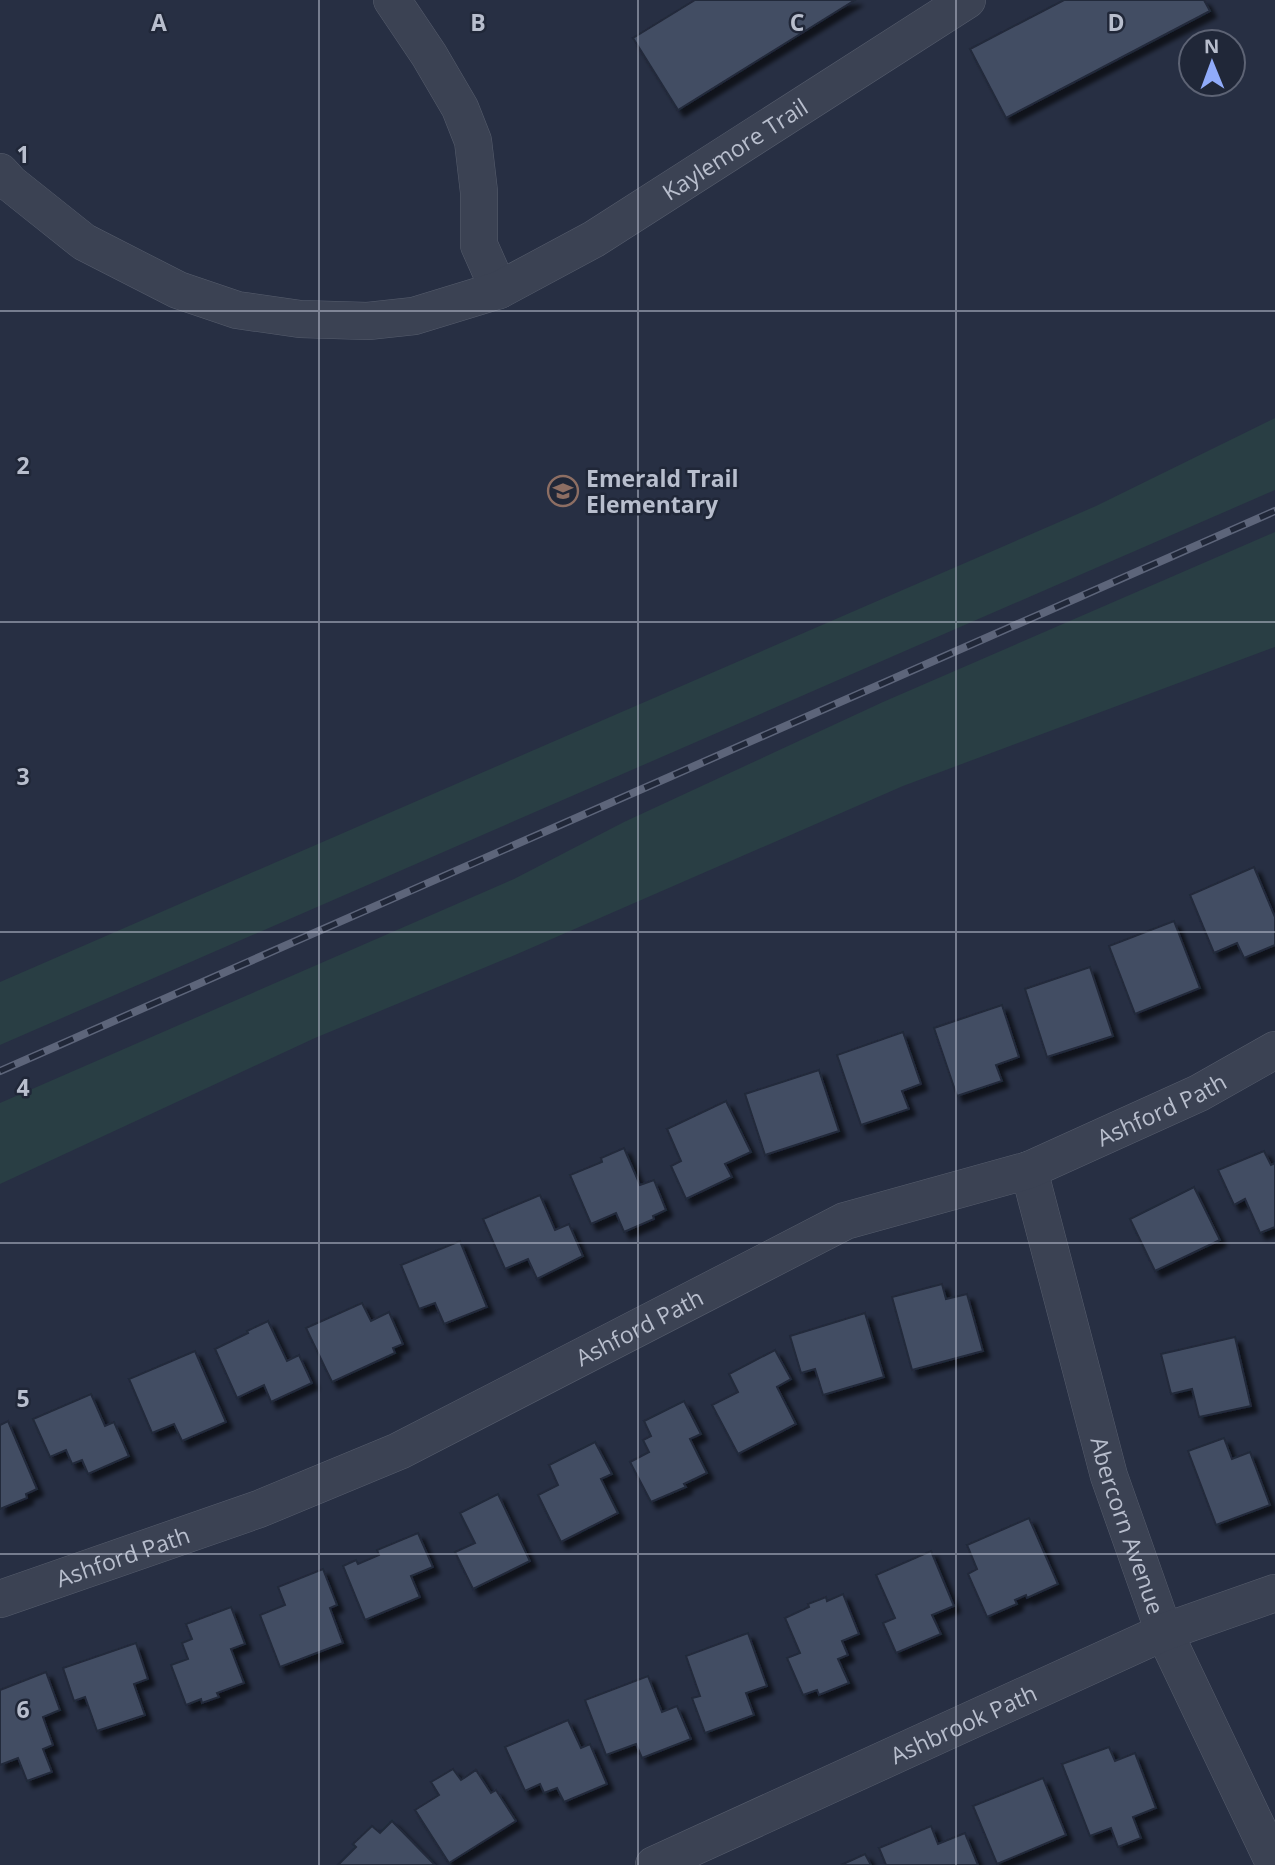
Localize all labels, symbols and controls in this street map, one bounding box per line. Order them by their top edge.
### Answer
text: A [151,6,167,38]
text: B [470,6,486,38]
text: C [790,6,804,38]
text: D [1107,6,1125,38]
north arrow [1177,28,1247,98]
text: N [1204,33,1220,59]
street label: Kaylemore Trail [656,90,814,207]
text: 1 [16,138,30,170]
text: 2 [16,449,30,481]
place label: Emerald Trail Elementary [586,462,739,520]
school or university icon: Emerald Trail Elementary [546,474,580,508]
text: 3 [16,760,30,792]
street label: Ashford Path [1091,1065,1232,1153]
text: 4 [16,1071,30,1103]
street label: Ashford Path [570,1281,709,1373]
text: 5 [16,1382,30,1414]
street label: Abercorn Avenue [1083,1433,1172,1618]
street label: Ashford Path [52,1518,194,1594]
street label: Ashbrook Path [885,1676,1042,1771]
text: 6 [16,1693,30,1725]

